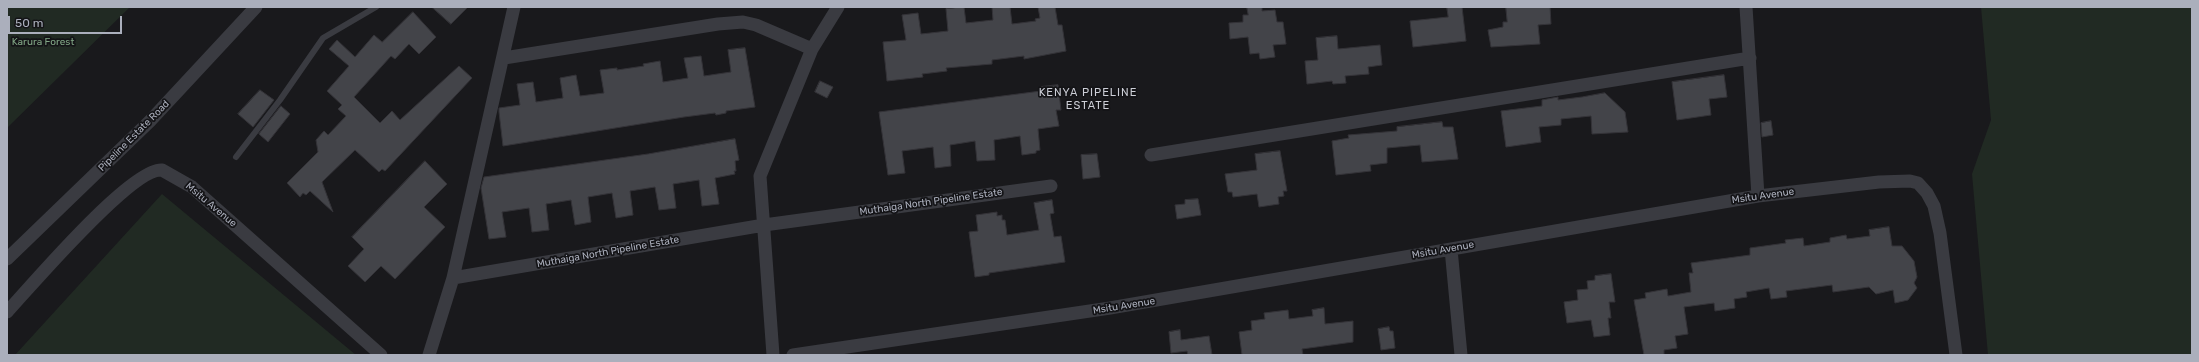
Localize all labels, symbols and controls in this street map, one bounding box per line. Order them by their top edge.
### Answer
scale bar [10,8,124,34]
text: 50 m [15,16,43,30]
park label: Karura Forest [12,36,74,48]
district label: KENYA PIPELINE ESTATE [1039,86,1137,112]
street label: Pipeline Estate Road [96,98,172,174]
street label: Msitu Avenue [183,180,239,230]
street label: Muthaiga North Pipeline Estate [859,186,1003,218]
street label: Msitu Avenue [1731,186,1795,206]
street label: Muthaiga North Pipeline Estate [536,234,680,270]
street label: Msitu Avenue [1411,239,1475,261]
street label: Msitu Avenue [1092,295,1156,317]

